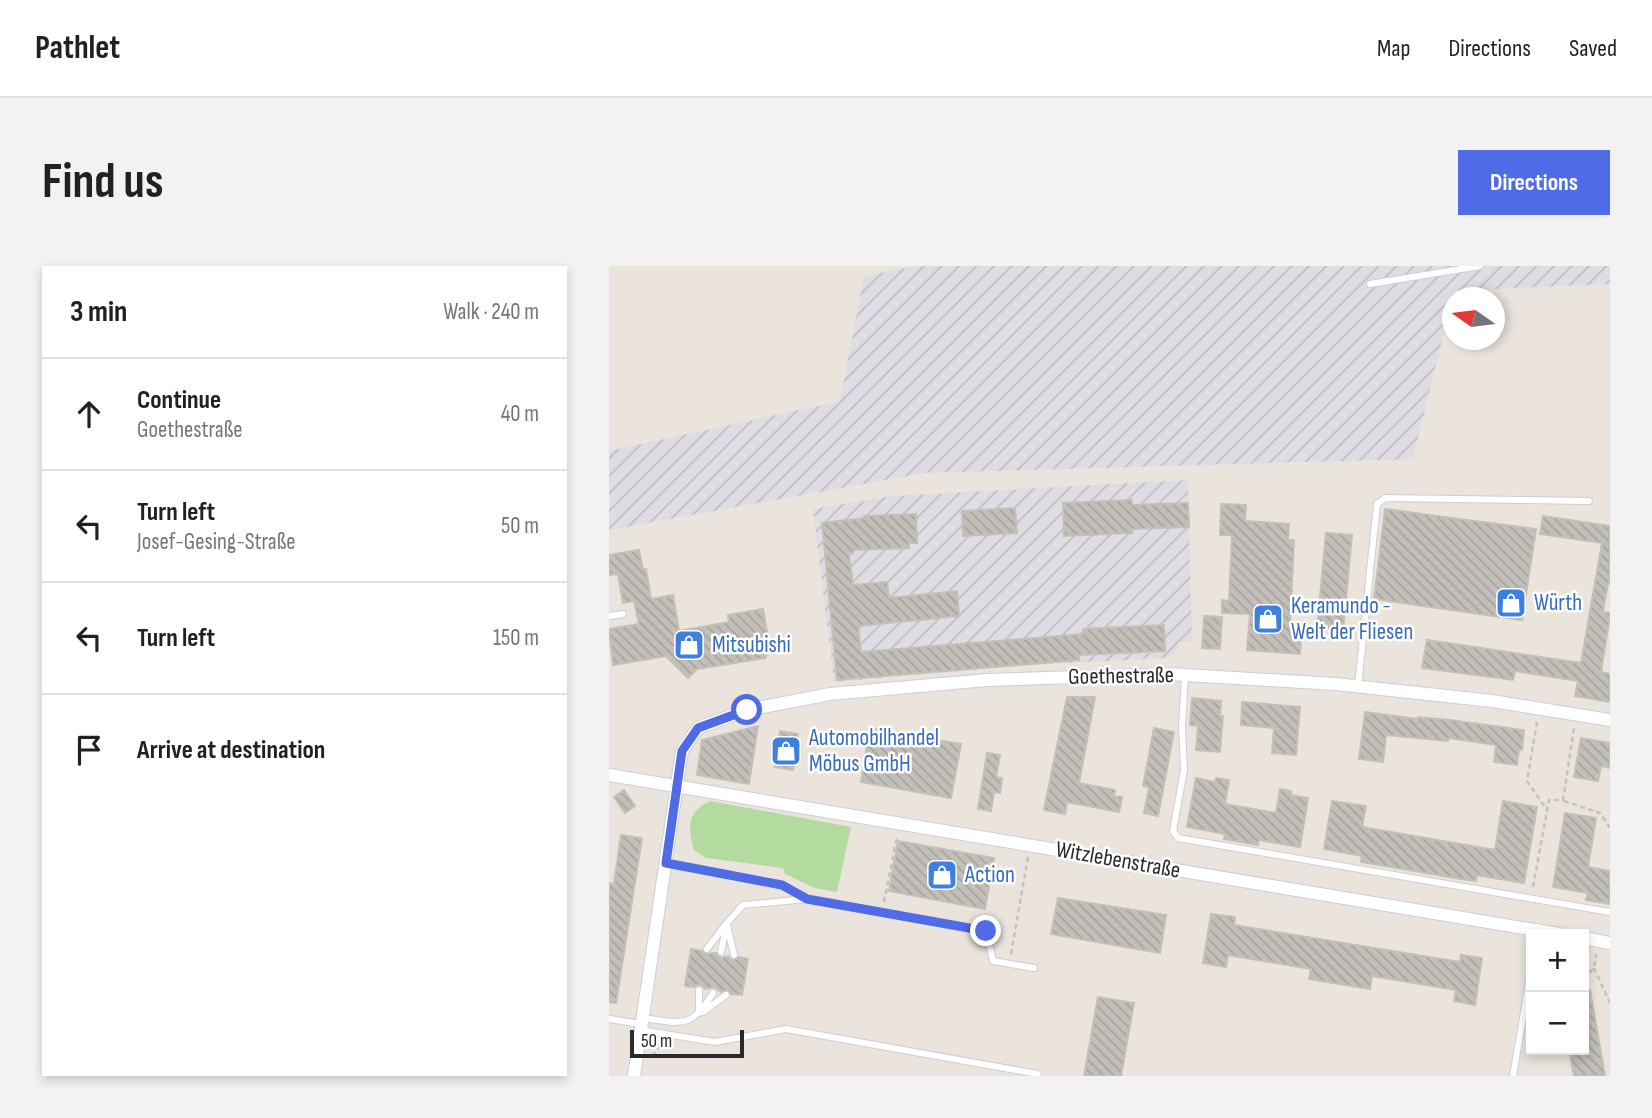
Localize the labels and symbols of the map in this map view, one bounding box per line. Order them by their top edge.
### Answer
north arrow [1442,287,1505,350]
shop icon: Würth [1494,586,1528,620]
place label: Würth [1534,589,1582,617]
place label: Keramundo - Welt der Fliesen [1291,592,1413,646]
shop icon: Keramundo - Welt der Fliesen [1251,602,1285,636]
shop icon: Mitsubishi [672,628,706,662]
place label: Mitsubishi [712,631,791,659]
street label: Goethestraße [1068,661,1174,691]
route start [731,694,762,725]
place label: Automobilhandel Möbus GmbH [808,724,939,778]
shop icon: Automobilhandel Möbus GmbH [769,734,803,768]
street label: Witzlebenstraße [1053,835,1183,885]
shop icon: Action [925,858,959,892]
place label: Action [964,861,1015,889]
route end [970,915,1001,946]
scale bar [630,1027,744,1059]

